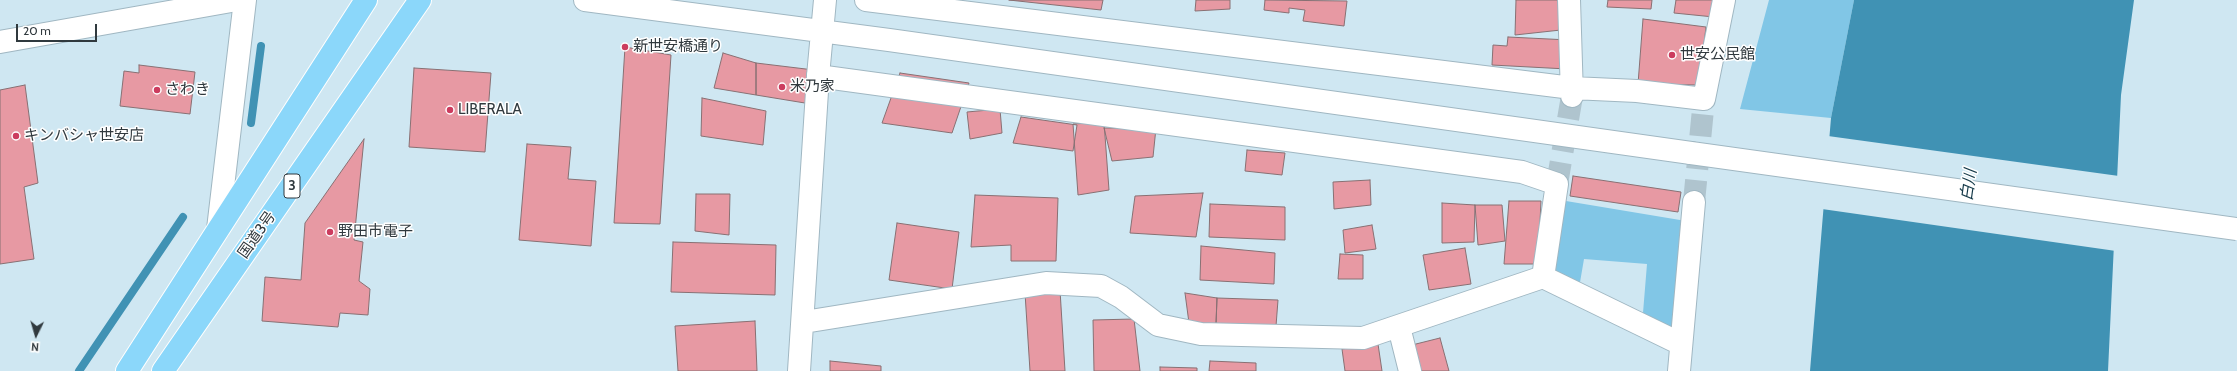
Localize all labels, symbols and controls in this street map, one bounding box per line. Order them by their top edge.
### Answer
scale bar [18,16,99,42]
text: 20 m [23,23,51,38]
place label: 新世安橋通り [633,38,723,56]
marker: 新世安橋通り [620,42,630,52]
place label: 世安公民館 [1680,46,1755,64]
marker: 世安公民館 [1667,50,1677,60]
place label: 米乃家 [790,78,835,96]
place label: さわき [165,81,210,99]
marker: 米乃家 [777,82,787,92]
marker: さわき [152,85,162,95]
place label: LIBERALA [458,101,522,119]
marker: LIBERALA [445,105,455,115]
place label: キンバシャ世安店 [24,127,144,145]
marker: キンバシャ世安店 [11,131,21,141]
water label: 白川 [1957,168,1981,202]
road number: 3 [284,174,300,198]
street label: 国道3号 [234,208,280,262]
place label: 野田市電子 [338,223,413,241]
marker: 野田市電子 [325,227,335,237]
north arrow [16,315,56,355]
text: N [30,340,39,354]

